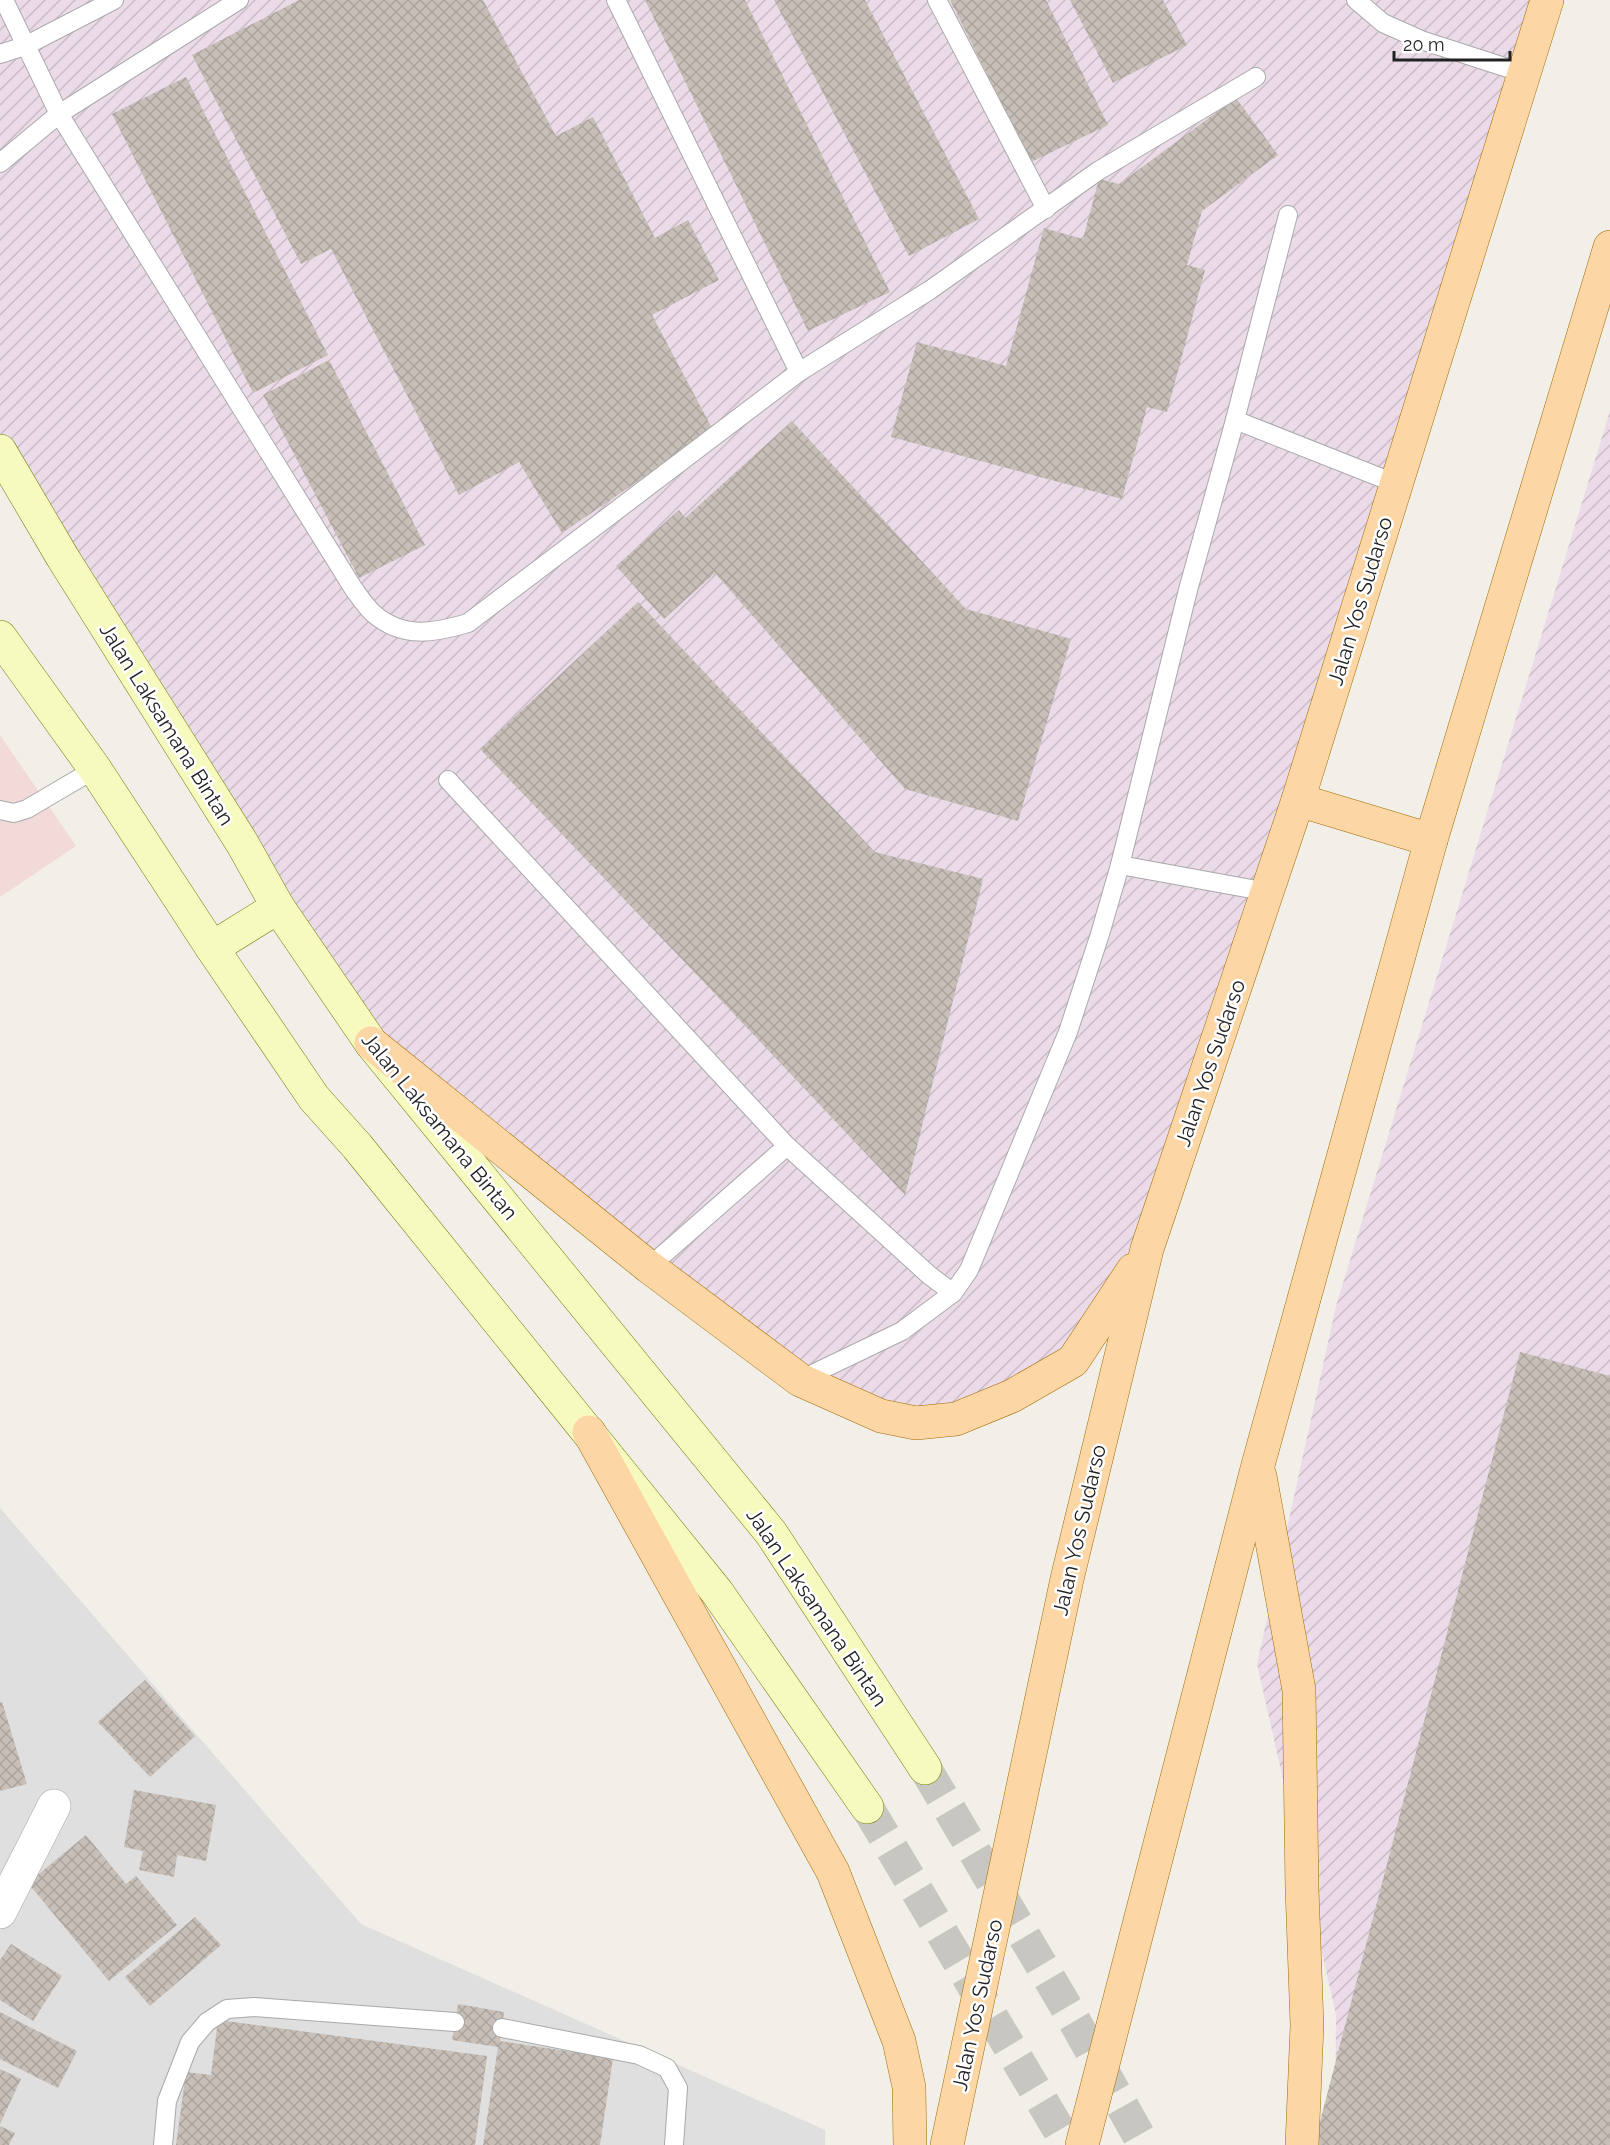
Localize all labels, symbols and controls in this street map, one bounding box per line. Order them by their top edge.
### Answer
scale bar [1394,24,1510,62]
text: 20 m [1403,34,1445,55]
street label: Jalan Yos Sudarso [1322,514,1398,688]
street label: Jalan Laksamana Bintan [94,618,240,830]
street label: Jalan Yos Sudarso [1170,976,1250,1150]
street label: Jalan Laksamana Bintan [357,1027,523,1225]
street label: Jalan Yos Sudarso [1047,1442,1111,1618]
street label: Jalan Laksamana Bintan [741,1503,893,1711]
street label: Jalan Yos Sudarso [947,1917,1007,2093]

